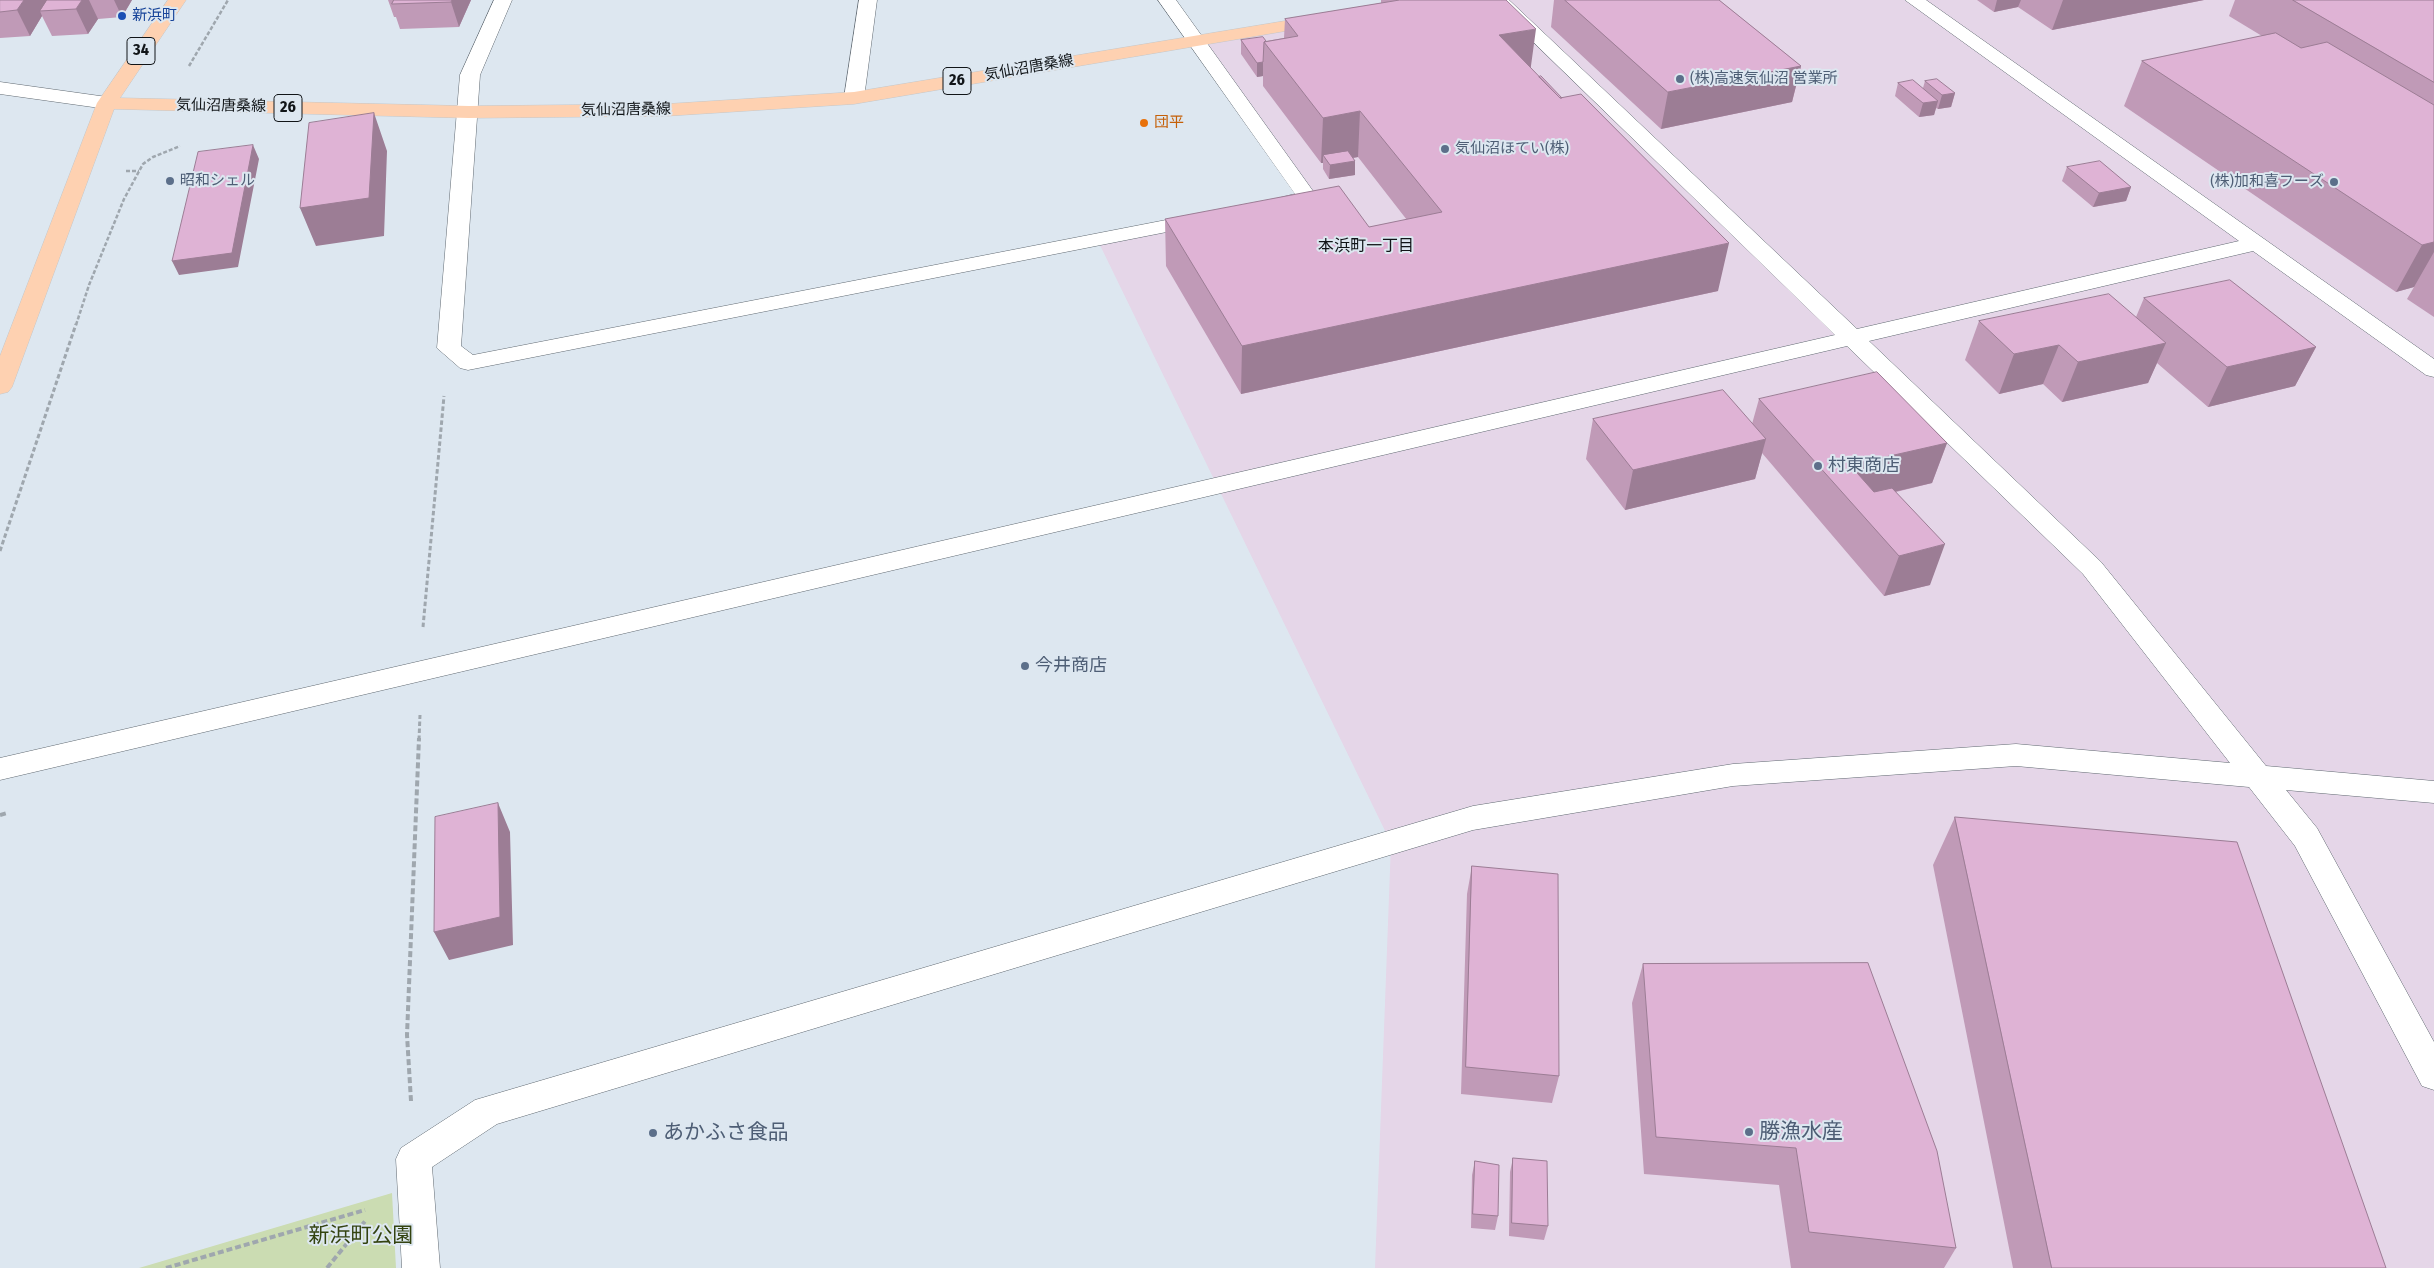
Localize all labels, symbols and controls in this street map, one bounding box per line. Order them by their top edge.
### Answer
place label: 新浜町 [132,7,177,25]
marker: 新浜町 [116,10,128,22]
road number: 34 [127,37,155,64]
street label: 気仙沼唐桑線 [983,51,1075,85]
road number: 26 [943,68,971,94]
place label: (株)高速気仙沼 営業所 [1690,70,1837,88]
marker: (株)高速気仙沼 営業所 [1674,73,1686,85]
road number: 26 [274,95,302,122]
street label: 気仙沼唐桑線 [176,96,266,116]
street label: 気仙沼唐桑線 [581,100,671,120]
place label: 団平 [1154,114,1184,132]
marker: 団平 [1138,117,1150,129]
place label: 気仙沼ほてい(株) [1455,140,1569,158]
marker: 気仙沼ほてい(株) [1439,143,1451,155]
place label: 昭和シェル [180,172,255,190]
place label: (株)加和喜フーズ [2210,173,2324,191]
marker: 昭和シェル [164,175,176,187]
marker: (株)加和喜フーズ [2328,176,2340,188]
district label: 本浜町一丁目 [1318,237,1414,257]
place label: 村東商店 [1828,455,1900,477]
marker: 村東商店 [1812,460,1824,472]
place label: 今井商店 [1035,655,1107,677]
marker: 今井商店 [1019,660,1031,672]
place label: 勝漁水産 [1759,1119,1843,1145]
place label: あかふさ食品 [663,1120,789,1146]
marker: 勝漁水産 [1743,1126,1755,1138]
marker: あかふさ食品 [647,1127,659,1139]
park label: 新浜町公園 [309,1223,413,1249]

